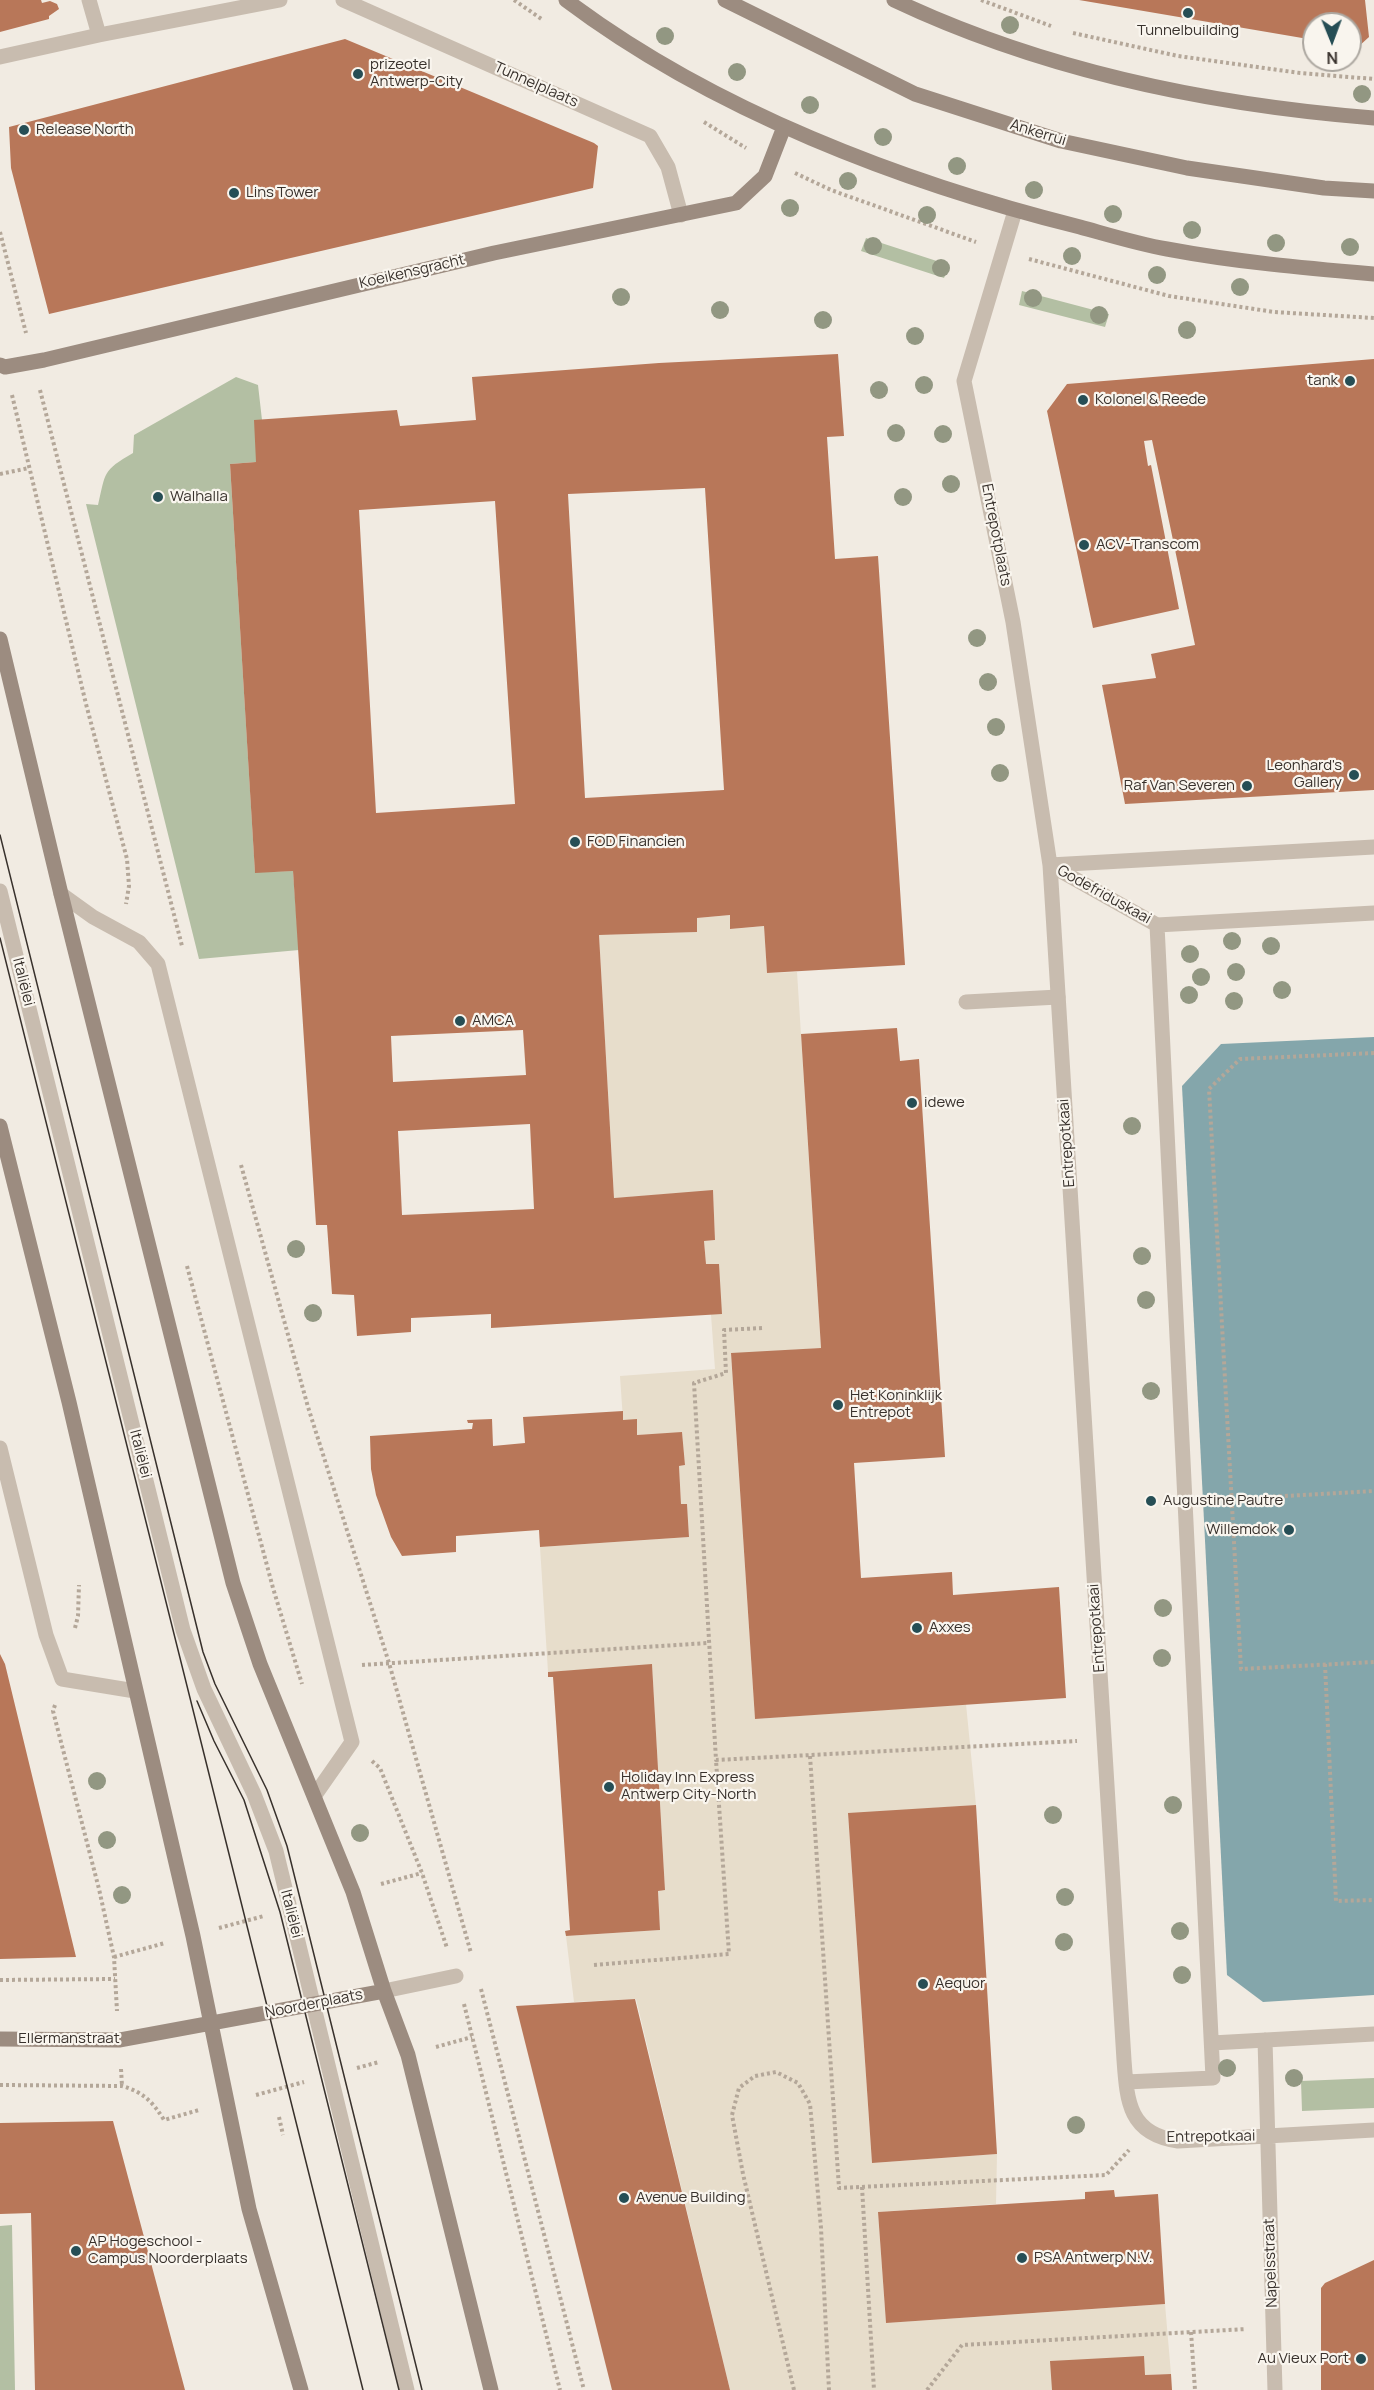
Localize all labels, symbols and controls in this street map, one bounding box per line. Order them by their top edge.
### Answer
marker: Tunnelbuilding [1181,6,1195,20]
north arrow [1302,12,1362,72]
place label: Tunnelbuilding [1137,22,1239,40]
text: N [1326,47,1338,69]
place label: prizeotel Antwerp-City [370,56,463,91]
street label: Tunnelplaats [491,58,581,112]
marker: prizeotel Antwerp-City [351,67,365,81]
street label: Ankerrui [1008,116,1068,150]
place label: Release North [36,121,134,139]
marker: Release North [17,123,31,137]
place label: Lins Tower [246,184,319,202]
marker: Lins Tower [227,186,241,200]
street label: Koeikensgracht [358,251,466,293]
place label: tank [1307,372,1338,390]
marker: tank [1343,374,1357,388]
place label: Kolonel & Reede [1095,391,1206,409]
marker: Kolonel & Reede [1076,393,1090,407]
street label: Entrepotplaats [977,482,1015,588]
place label: Walhalla [170,488,228,506]
marker: Walhalla [151,490,165,504]
place label: ACV-Transcom [1096,536,1199,554]
marker: ACV-Transcom [1077,538,1091,552]
place label: Leonhard's Gallery [1267,757,1342,792]
marker: Leonhard's Gallery [1347,768,1361,782]
place label: Raf Van Severen [1124,777,1235,795]
marker: Raf Van Severen [1240,779,1254,793]
place label: FOD Financien [587,833,685,851]
marker: FOD Financien [568,835,582,849]
street label: Godefriduskaai [1054,862,1154,928]
street label: Italiëlei [8,956,38,1008]
place label: AMCA [472,1012,514,1030]
marker: AMCA [453,1014,467,1028]
place label: idewe [924,1094,965,1112]
marker: idewe [905,1096,919,1110]
street label: Entrepotkaai [1055,1098,1079,1188]
place label: Het Koninklijk Entrepot [850,1387,942,1422]
marker: Het Koninklijk Entrepot [831,1398,845,1412]
street label: Italiëlei [125,1428,155,1480]
place label: Augustine Pautre [1163,1492,1283,1510]
marker: Augustine Pautre [1144,1494,1158,1508]
place label: Willemdok [1206,1521,1277,1539]
marker: Willemdok [1282,1523,1296,1537]
street label: Entrepotkaai [1085,1583,1109,1673]
place label: Axxes [929,1619,971,1637]
marker: Axxes [910,1621,924,1635]
place label: Holiday Inn Express Antwerp City-North [621,1769,756,1804]
marker: Holiday Inn Express Antwerp City-North [602,1780,616,1794]
street label: Italiëlei [276,1888,306,1940]
place label: Aequor [935,1975,985,1993]
marker: Aequor [916,1977,930,1991]
street label: Noorderplaats [264,1986,364,2022]
street label: Ellermanstraat [18,2030,120,2048]
street label: Entrepotkaai [1167,2127,1255,2147]
place label: Avenue Building [636,2189,746,2207]
marker: Avenue Building [617,2191,631,2205]
street label: Napelsstraat [1260,2218,1282,2308]
place label: AP Hogeschool - Campus Noorderplaats [88,2233,248,2268]
marker: AP Hogeschool - Campus Noorderplaats [69,2244,83,2258]
place label: PSA Antwerp N.V. [1034,2249,1153,2267]
marker: PSA Antwerp N.V. [1015,2251,1029,2265]
place label: Au Vieux Port [1257,2350,1349,2368]
marker: Au Vieux Port [1354,2352,1368,2366]

